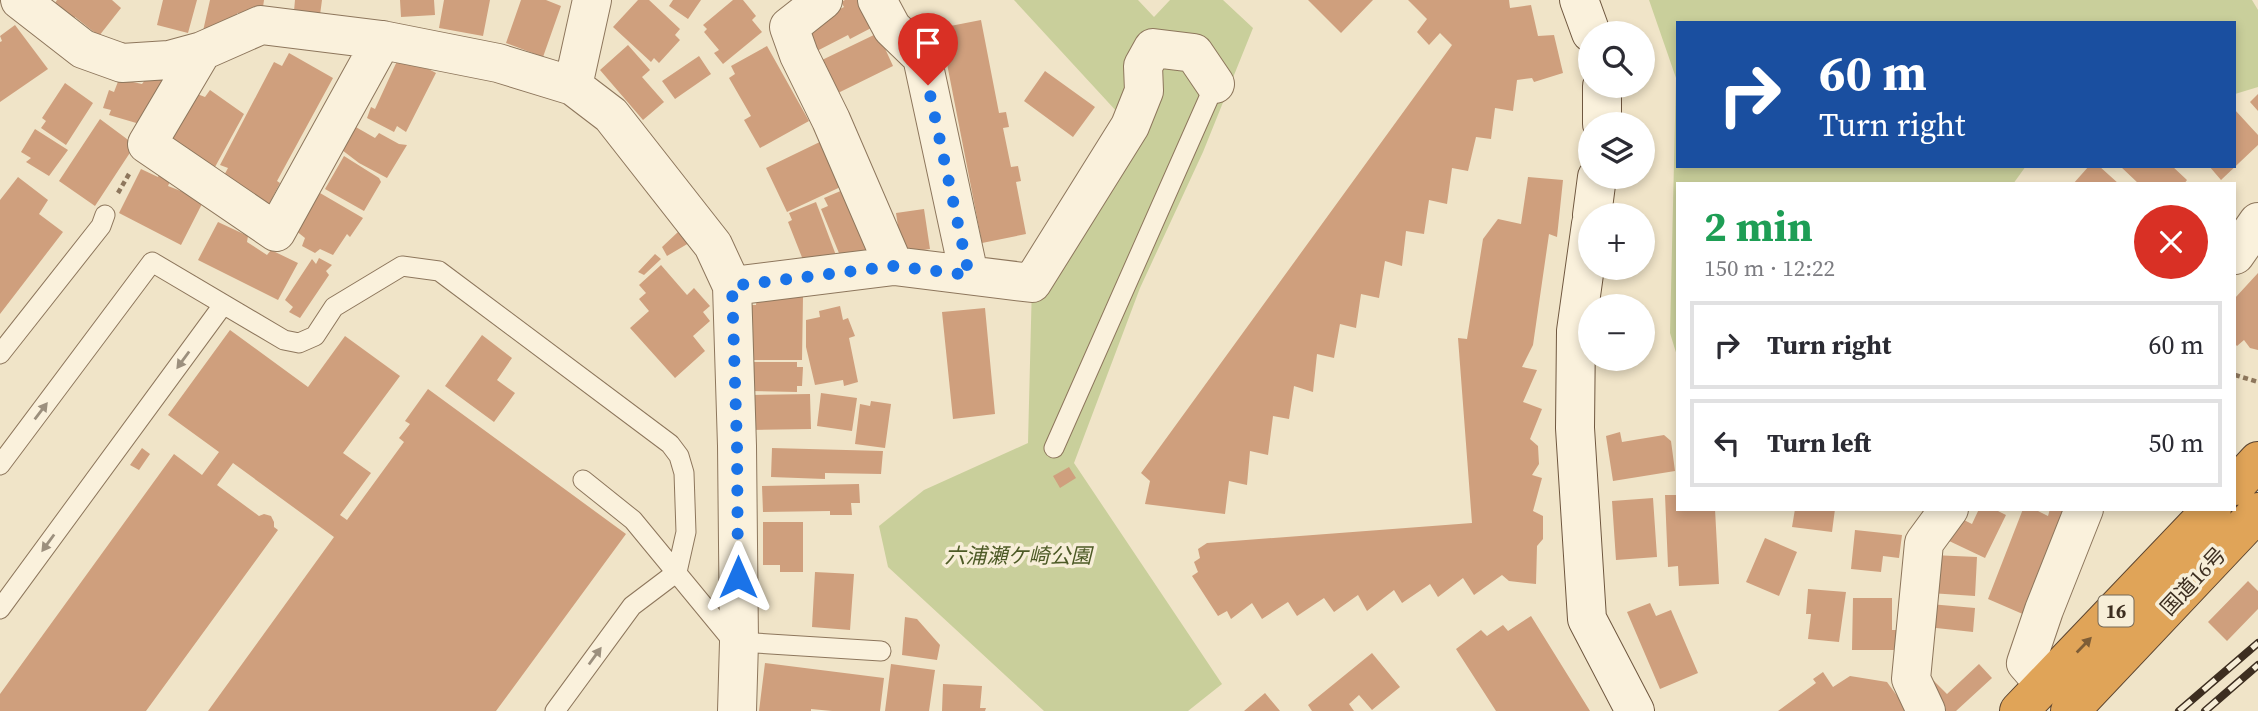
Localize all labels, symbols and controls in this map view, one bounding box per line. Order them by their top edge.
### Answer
pin [898,13,958,85]
map controls [1578,21,1655,371]
button: search [1578,21,1655,98]
icon: arrive [909,24,947,62]
text: 60 m [1819,39,1927,106]
icon: right [1704,49,1795,140]
text: Turn right [1819,103,1965,147]
button: layers [1578,112,1655,189]
text: 2 min [1704,197,1813,255]
button: + [1578,203,1655,280]
button: close [2134,205,2208,279]
text: 150 m · 12:22 [1704,252,1835,284]
button: − [1578,294,1655,371]
icon: right [1708,326,1746,364]
text: Turn right [1767,327,1891,363]
text: 60 m [2149,327,2204,363]
one-way arrow [176,351,190,369]
one-way arrow [33,402,47,420]
icon: left [1708,424,1746,462]
text: Turn left [1767,425,1871,461]
text: 50 m [2149,425,2204,461]
one-way arrow [42,534,56,552]
position arrow [701,540,775,614]
street label: 国道16号 [2154,540,2232,622]
park label: 六浦瀬ケ崎公園 [945,541,1094,570]
road number: 16 [2098,596,2134,626]
one-way arrow [2075,637,2091,654]
one-way arrow [588,647,602,665]

